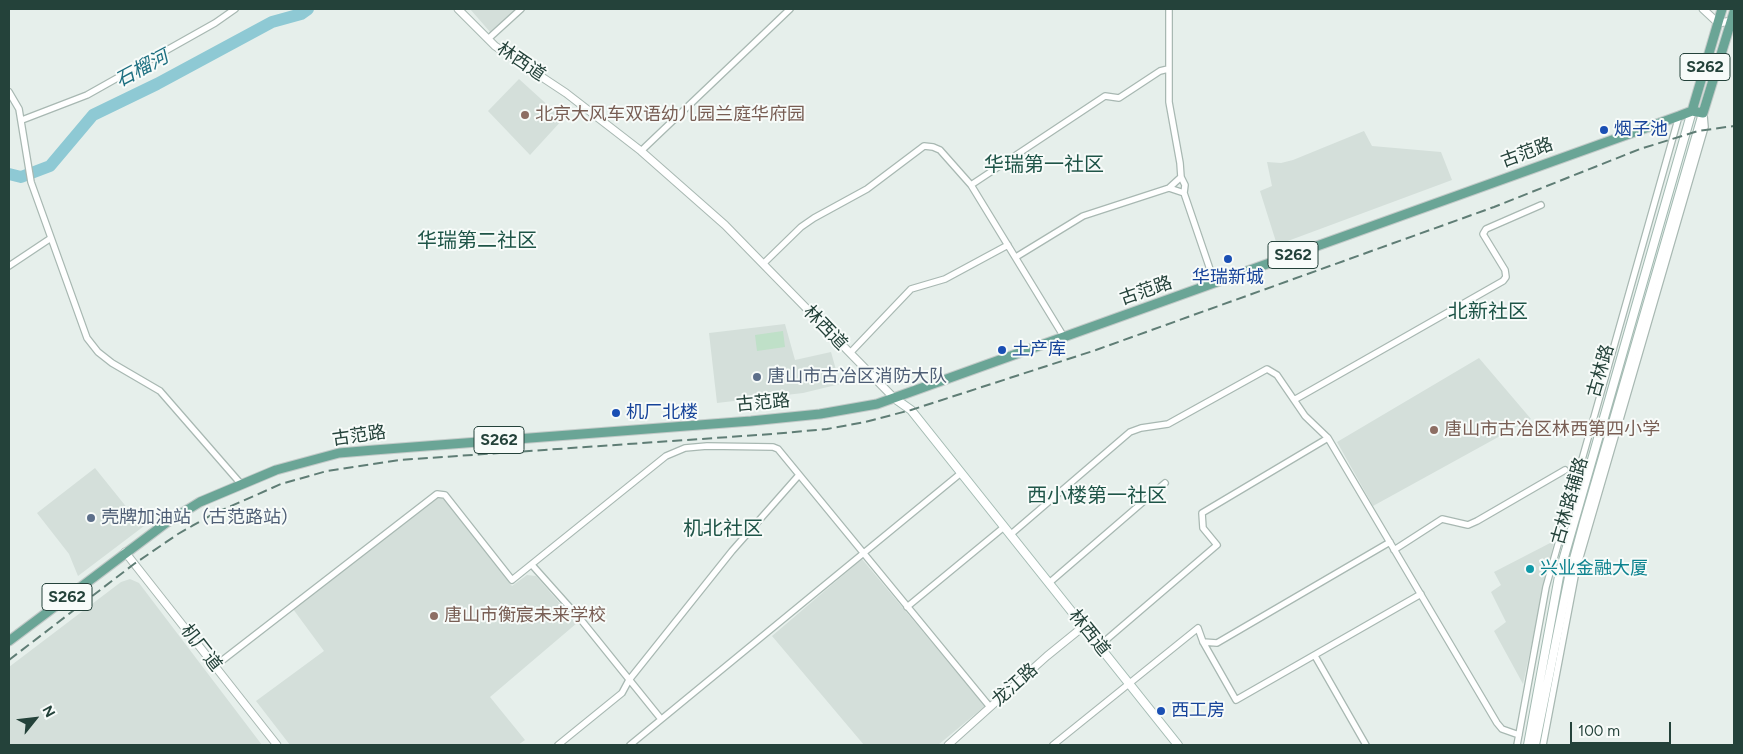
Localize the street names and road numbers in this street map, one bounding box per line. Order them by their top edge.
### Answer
street label: 林西道 [493,38,549,86]
road number: S262 [1680,54,1730,80]
street label: 古范路 [1498,134,1556,172]
road number: S262 [1268,242,1318,268]
street label: 古范路 [1117,272,1175,310]
street label: 林西道 [798,301,852,355]
street label: 古林路 [1583,342,1619,400]
street label: 古范路 [735,390,791,416]
street label: 古范路 [331,422,387,450]
road number: S262 [474,426,524,454]
street label: 古林路辅路 [1547,455,1593,547]
road number: S262 [42,584,92,610]
street label: 林西道 [1064,605,1114,661]
street label: 机厂道 [176,620,226,676]
street label: 龙江路 [988,659,1042,711]

